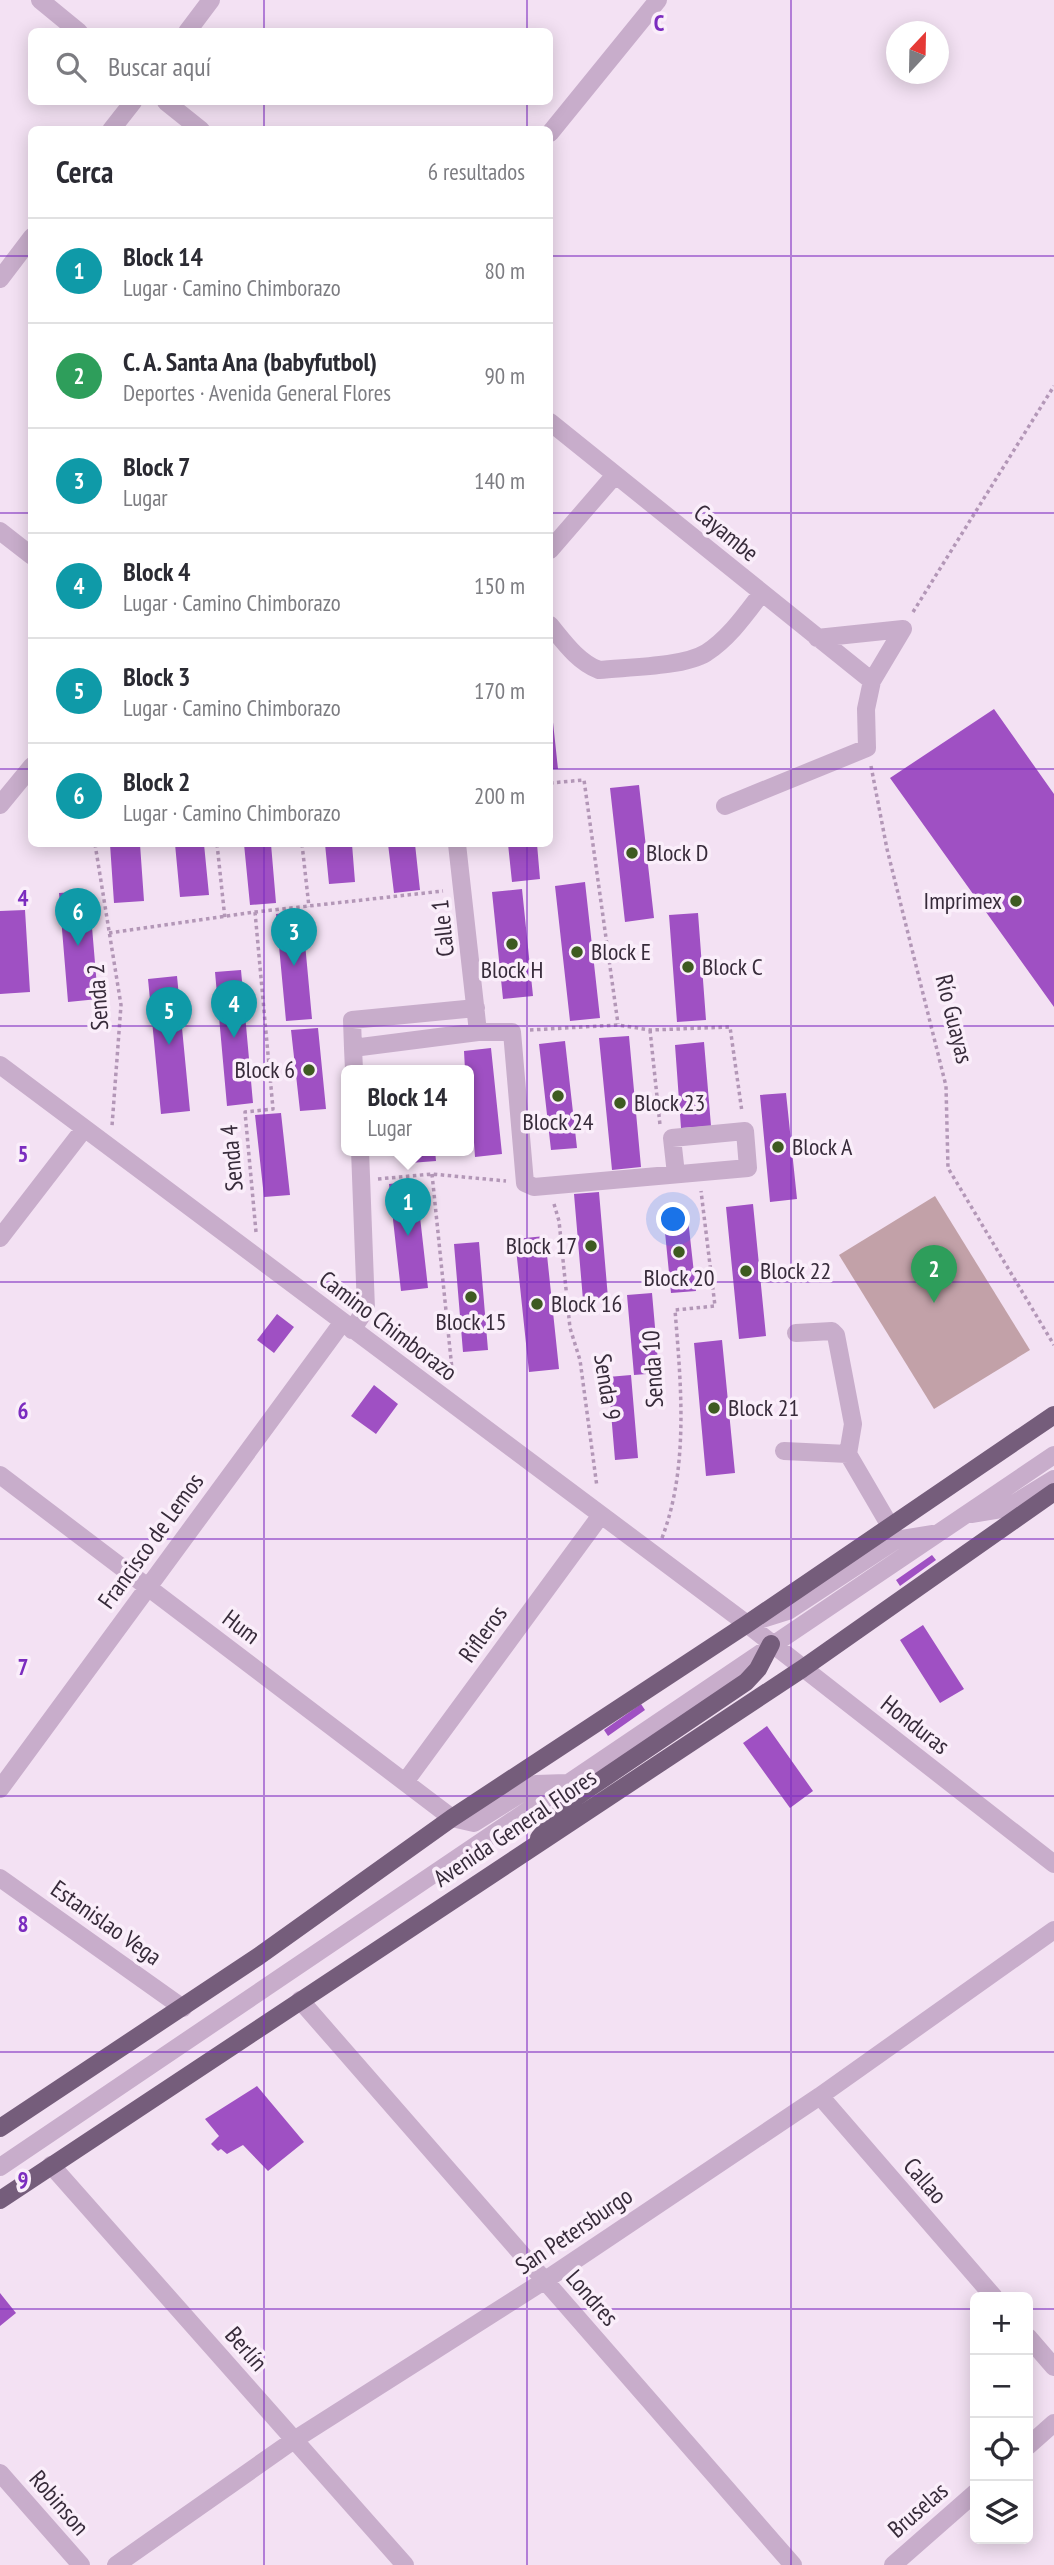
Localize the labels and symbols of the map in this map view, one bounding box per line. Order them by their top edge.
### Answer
text: C [654,8,665,37]
north arrow [886,21,949,84]
street label: Cayambe [687,497,765,568]
place label: Block D [646,837,708,868]
marker: Block D [624,845,640,861]
text: 4 [18,883,29,912]
place label: Imprimex [924,885,1002,916]
pin: 6 [55,888,101,946]
marker: Imprimex [1008,893,1024,909]
street label: Calle 1 [424,898,461,958]
pin: 3 [271,908,317,966]
marker: Block H [504,936,520,952]
place label: Block E [591,936,651,967]
marker: Block E [569,944,585,960]
place label: Block C [702,951,763,982]
place label: Block H [481,954,543,985]
marker: Block C [680,959,696,975]
street label: Senda 2 [80,963,115,1031]
street label: Río Guayas [928,971,981,1067]
pin: 4 [211,980,257,1038]
pin: 5 [146,987,192,1045]
place label: Block 6 [235,1054,295,1085]
marker: Block 6 [301,1062,317,1078]
place label: Block 23 [634,1087,705,1118]
marker: Block 24 [550,1088,566,1104]
marker: Block 23 [612,1095,628,1111]
place label: Block 24 [522,1106,594,1137]
street label: Senda 4 [213,1123,250,1193]
place label: Block A [792,1131,853,1162]
text: 5 [18,1139,29,1168]
marker: Block A [770,1139,786,1155]
pin: 1 [385,1178,431,1236]
your location [656,1202,690,1236]
place label: Block 17 [506,1230,577,1261]
marker: Block 17 [583,1238,599,1254]
marker: Block 20 [671,1244,687,1260]
pin: 2 [911,1245,957,1303]
place label: Block 22 [760,1255,831,1286]
place label: Block 20 [643,1262,715,1293]
marker: Block 22 [738,1263,754,1279]
street label: Camino Chimborazo [313,1264,464,1388]
place label: Block 16 [551,1288,622,1319]
marker: Block 15 [463,1289,479,1305]
marker: Block 16 [529,1296,545,1312]
place label: Block 15 [435,1306,507,1337]
street label: Senda 10 [635,1330,670,1408]
street label: Senda 9 [587,1352,628,1422]
place label: Block 21 [728,1392,799,1423]
text: 6 [18,1396,29,1425]
marker: Block 21 [706,1400,722,1416]
street label: Francisco de Lemos [91,1467,210,1615]
street label: Rifleros [452,1599,514,1668]
street label: Hum [216,1603,266,1651]
text: 7 [18,1652,29,1681]
street label: Honduras [875,1688,956,1761]
street label: Avenida General Flores [427,1762,602,1894]
street label: Estanislao Vega [45,1873,168,1972]
text: 8 [18,1909,29,1938]
street label: Callao [897,2151,954,2210]
text: 9 [18,2165,29,2194]
street label: San Petersburgo [509,2180,638,2281]
street label: Londres [559,2263,625,2332]
street label: Berlín [219,2320,274,2377]
street label: Robinson [23,2464,96,2542]
street label: Bruselas [881,2475,954,2544]

